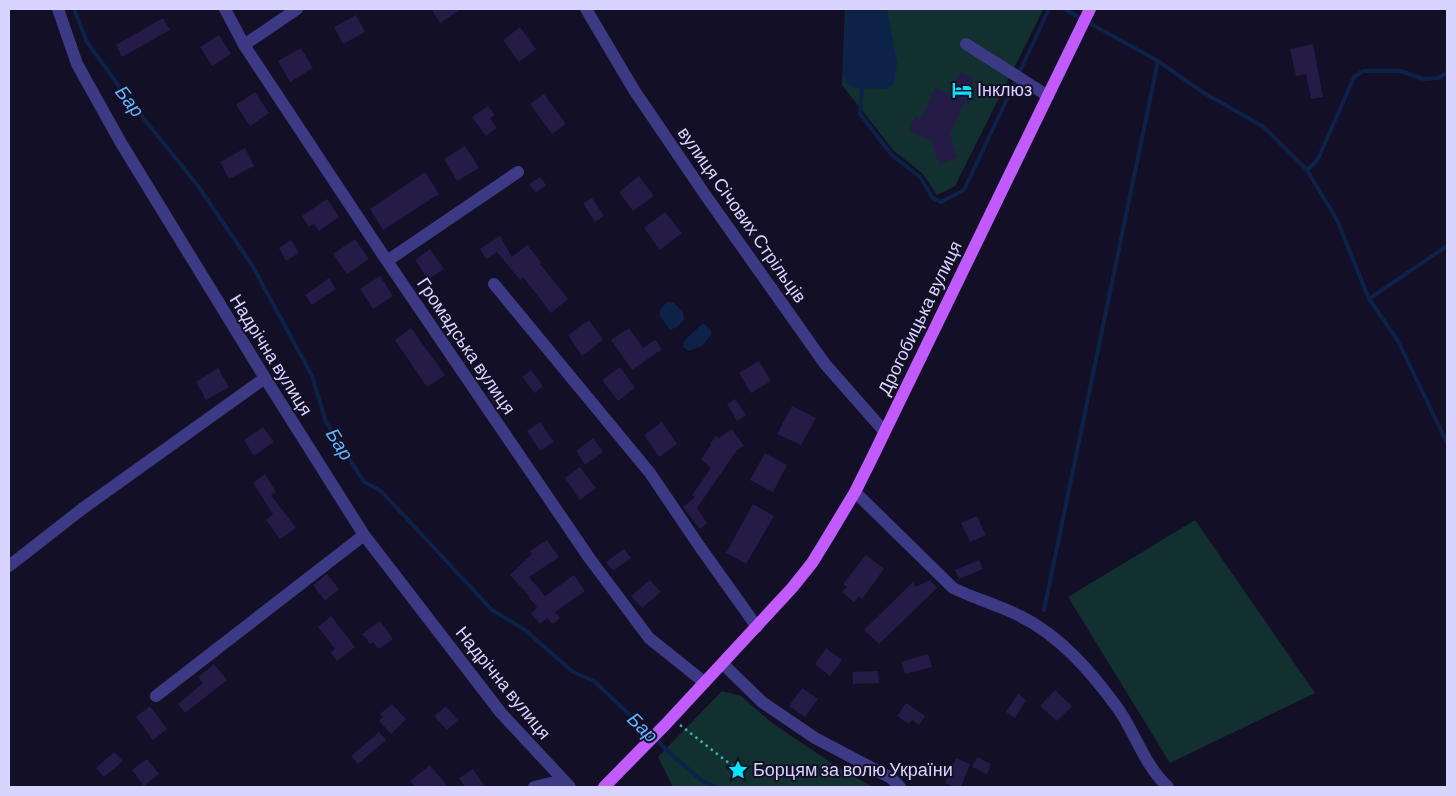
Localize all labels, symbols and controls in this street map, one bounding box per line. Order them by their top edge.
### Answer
place label: Інклюз [977,78,1032,100]
hotel icon: Інклюз [951,79,973,101]
water label: Бар [111,80,150,121]
street label: вулиця Січових Стрільців [674,122,812,307]
street label: Дрогобицька вулиця [872,237,966,398]
street label: Громадська вулиця [413,273,521,418]
street label: Надрічна вулиця [226,290,318,419]
water label: Бар [322,423,359,464]
street label: Надрічна вулиця [452,621,556,743]
water label: Бар [623,707,663,747]
place label: Борцям за волю України [753,758,953,780]
place icon: Борцям за волю України [727,759,749,781]

